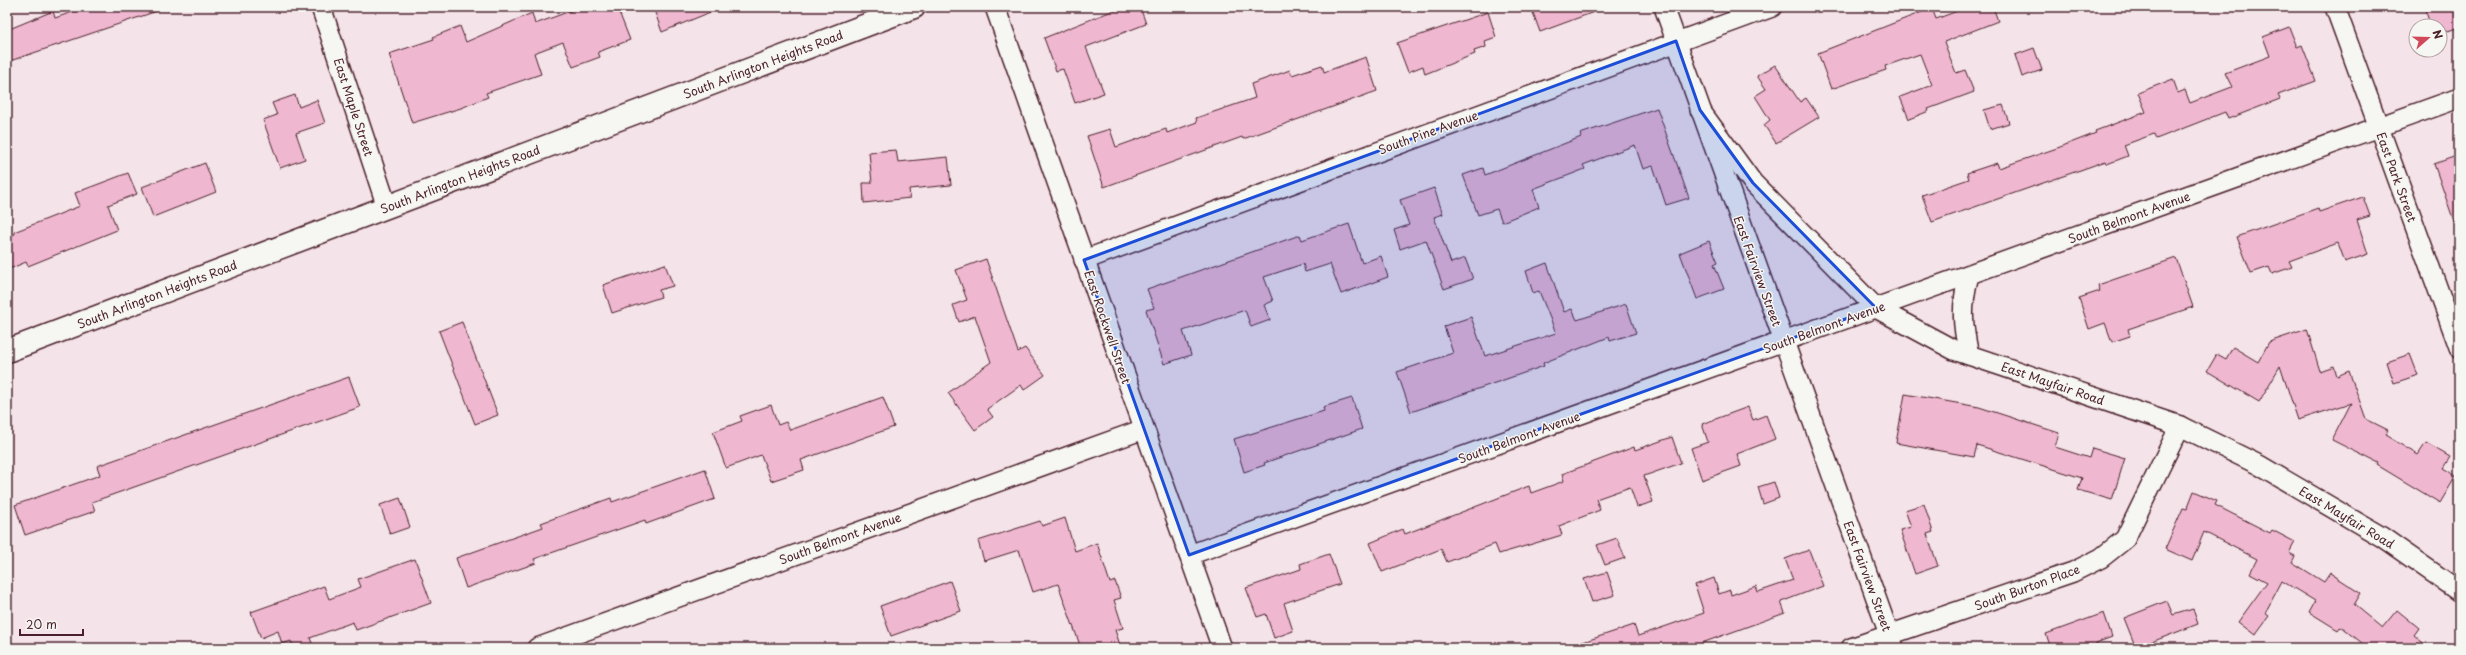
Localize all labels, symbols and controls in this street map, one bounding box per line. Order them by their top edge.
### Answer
north arrow [2408,18,2448,58]
street label: South Arlington Heights Road [680,25,846,103]
text: N [2428,27,2447,42]
street label: East Maple Street [330,56,378,159]
street label: South Pine Avenue [1376,105,1481,158]
street label: East Park Street [2372,130,2422,225]
street label: South Arlington Heights Road [377,140,543,218]
street label: South Belmont Avenue [2065,186,2193,247]
street label: East Fairview Street [1730,213,1786,329]
street label: South Arlington Heights Road [74,255,240,333]
street label: East Rockwell Street [1080,268,1136,386]
street label: South Belmont Avenue [1760,296,1888,357]
street label: East Mayfair Road [1999,357,2107,409]
street label: South Belmont Avenue [1455,406,1583,467]
street label: East Mayfair Road [2296,481,2398,553]
street label: South Belmont Avenue [776,507,904,568]
street label: East Fairview Street [1840,518,1896,634]
street label: South Burton Place [1972,560,2082,614]
scale bar [20,611,83,637]
text: 20 m [26,615,57,633]

